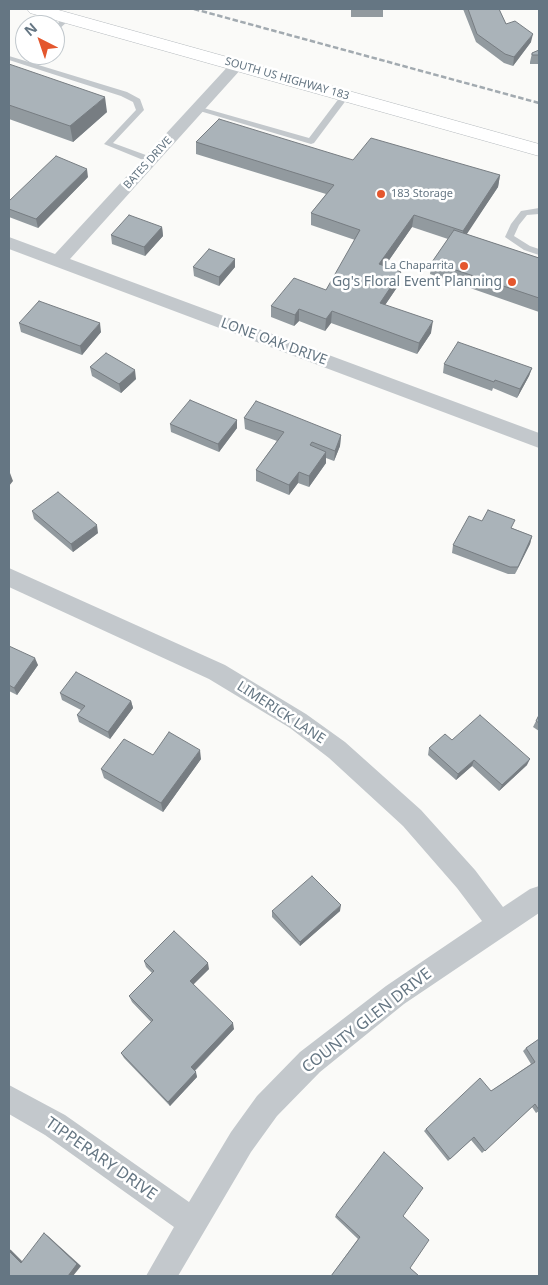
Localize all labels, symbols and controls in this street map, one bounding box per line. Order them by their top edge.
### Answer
north arrow [15,15,65,65]
text: N [20,18,41,40]
street label: SOUTH US HIGHWAY 183 [223,55,351,103]
street label: BATES DRIVE [121,134,175,192]
place label: 183 Storage [391,187,453,201]
marker: 183 Storage [375,188,387,200]
place label: La Chaparrita [384,259,454,273]
marker: La Chaparrita [458,260,470,272]
place label: Gg's Floral Event Planning [332,274,502,290]
marker: Gg's Floral Event Planning [506,276,518,288]
street label: LONE OAK DRIVE [219,315,329,369]
street label: LIMERICK LANE [234,678,328,748]
street label: COUNTY GLEN DRIVE [298,964,436,1078]
street label: TIPPERARY DRIVE [42,1113,160,1205]

